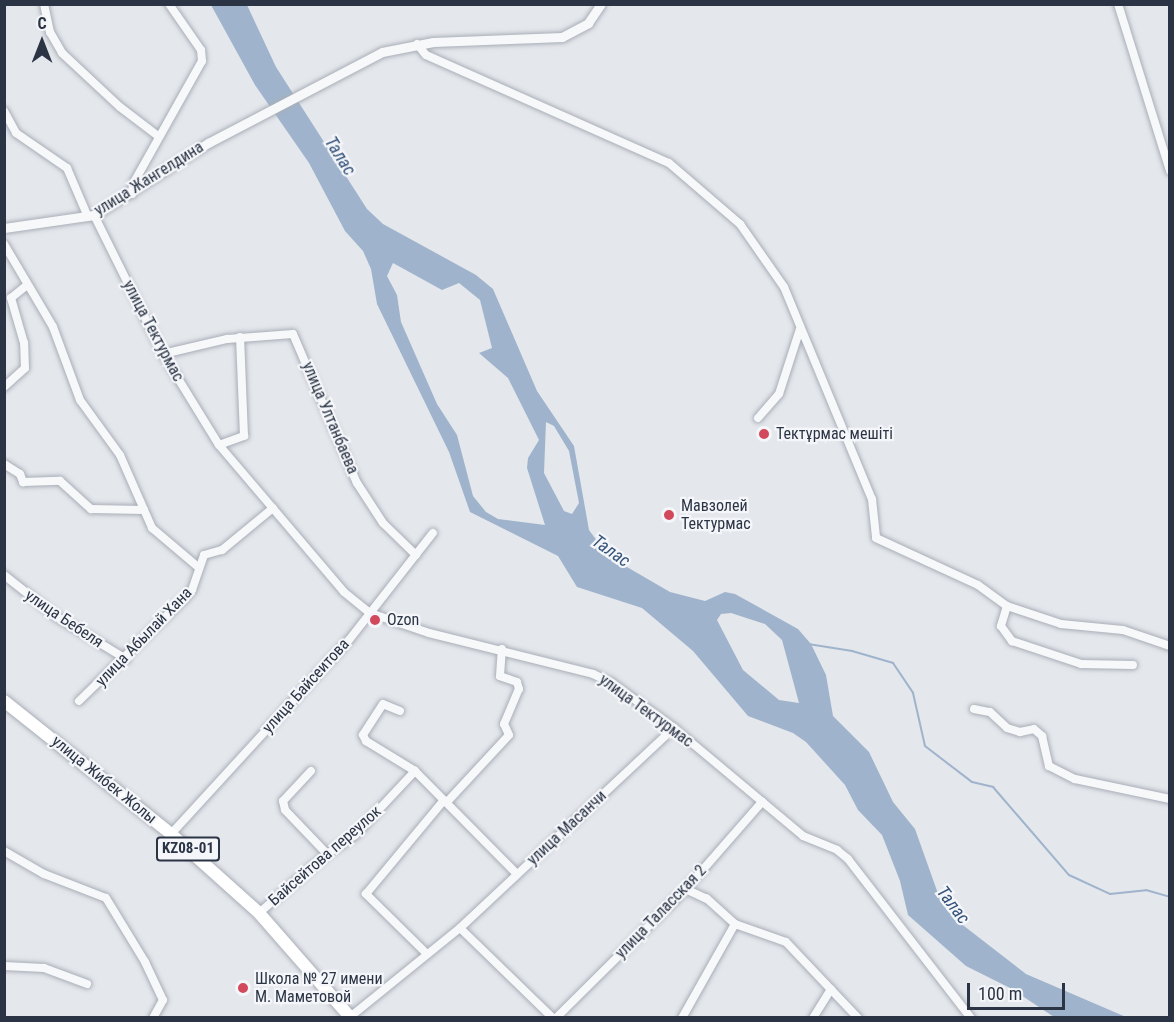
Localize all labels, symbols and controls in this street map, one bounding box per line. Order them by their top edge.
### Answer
north arrow [12,12,72,72]
text: С [37,14,47,33]
water label: Талас [320,133,360,179]
street label: улица Жангелдина [91,138,207,220]
street label: улица Тектурмас [118,277,188,385]
street label: улица Ултанбаева [298,359,362,477]
place label: Тектұрмас мешіті [776,424,893,444]
marker: Тектұрмас мешіті [757,427,771,441]
place label: Мавзолей Тектурмас [681,496,751,534]
marker: Мавзолей Тектурмас [662,508,676,522]
water label: Талас [588,530,634,572]
street label: улица Абылай Хана [92,584,196,690]
street label: улица Бебеля [21,586,107,652]
place label: Ozon [387,610,419,630]
marker: Ozon [368,613,382,627]
street label: улица Байсеитова [259,635,353,737]
street label: улица Тектурмас [595,670,697,752]
street label: улица Жибек Жолы [48,732,160,828]
street label: улица Масанчи [523,786,611,870]
street label: Байсейтова переулок [265,802,385,910]
road number: KZ08-01 [155,837,221,861]
street label: улица Таласская 2 [611,861,711,963]
water label: Талас [932,882,974,928]
place label: Школа № 27 имени М. Маметовой [255,969,383,1007]
scale bar [970,971,1068,1009]
marker: Школа № 27 имени М. Маметовой [236,981,250,995]
text: 100 m [978,983,1022,1004]

